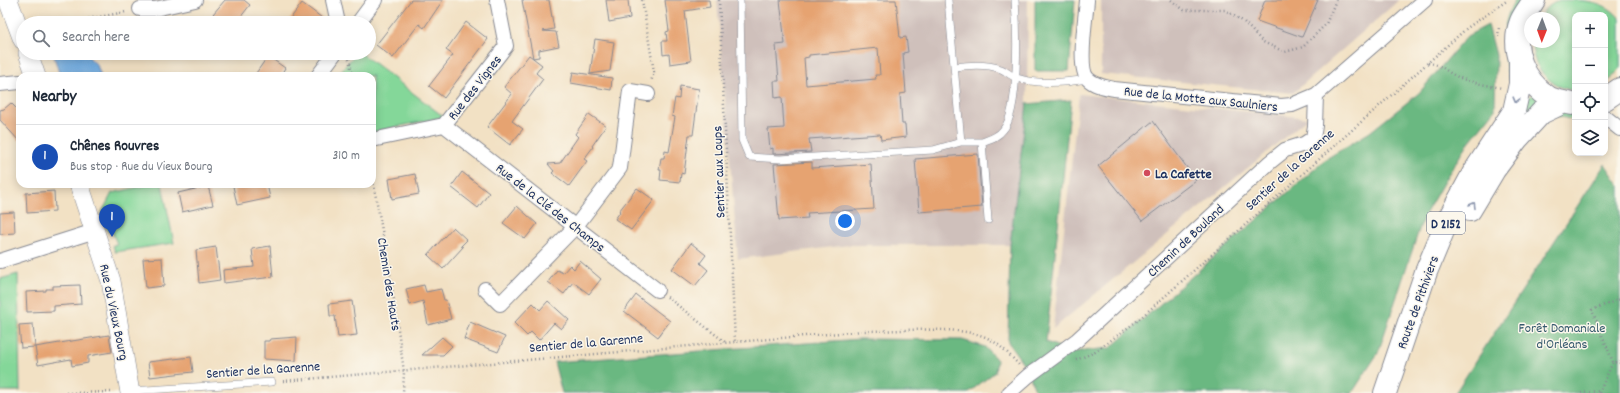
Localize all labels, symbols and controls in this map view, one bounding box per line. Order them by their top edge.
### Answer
north arrow [1524,12,1560,48]
map controls [1572,12,1608,156]
button: + [1572,12,1608,48]
search box [16,16,376,60]
icon: search [30,27,52,49]
text: Search here [62,27,130,49]
button: − [1572,48,1608,84]
street label: Rue des Vignes [444,51,508,125]
street label: Rue de la Motte aux Saulniers [1123,82,1279,118]
button: locate [1572,84,1608,120]
text: Nearby [32,86,76,110]
one-way arrow [1513,97,1521,104]
button: layers [1572,120,1608,156]
street label: Sentier aux Loups [708,125,732,218]
street label: Sentier de la Garenne [1241,125,1339,216]
text: Chênes Rouvres [70,136,159,158]
text: 1 [44,147,46,166]
text: 310 m [332,147,360,166]
text: Bus stop · Rue du Vieux Bourg [70,158,212,177]
street label: Rue de la Clé des Champs [491,159,609,258]
place label: La Cafette [1155,165,1212,185]
marker: La Cafette [1142,168,1152,178]
street label: Chemin de Bouland [1143,200,1229,283]
one-way arrow [1468,202,1475,209]
pin: 1 [99,204,125,237]
your location [835,211,855,231]
road number: D 2152 [1427,212,1465,234]
street label: Chemin des Hauts [371,236,405,332]
street label: Route de Pithiviers [1393,253,1445,352]
street label: Rue du Vieux Bourg [93,262,133,362]
park label: Forêt Domaniale d'Orléans [1519,319,1605,355]
street label: Sentier de la Garenne [528,329,644,359]
street label: Sentier de la Garenne [205,357,321,385]

